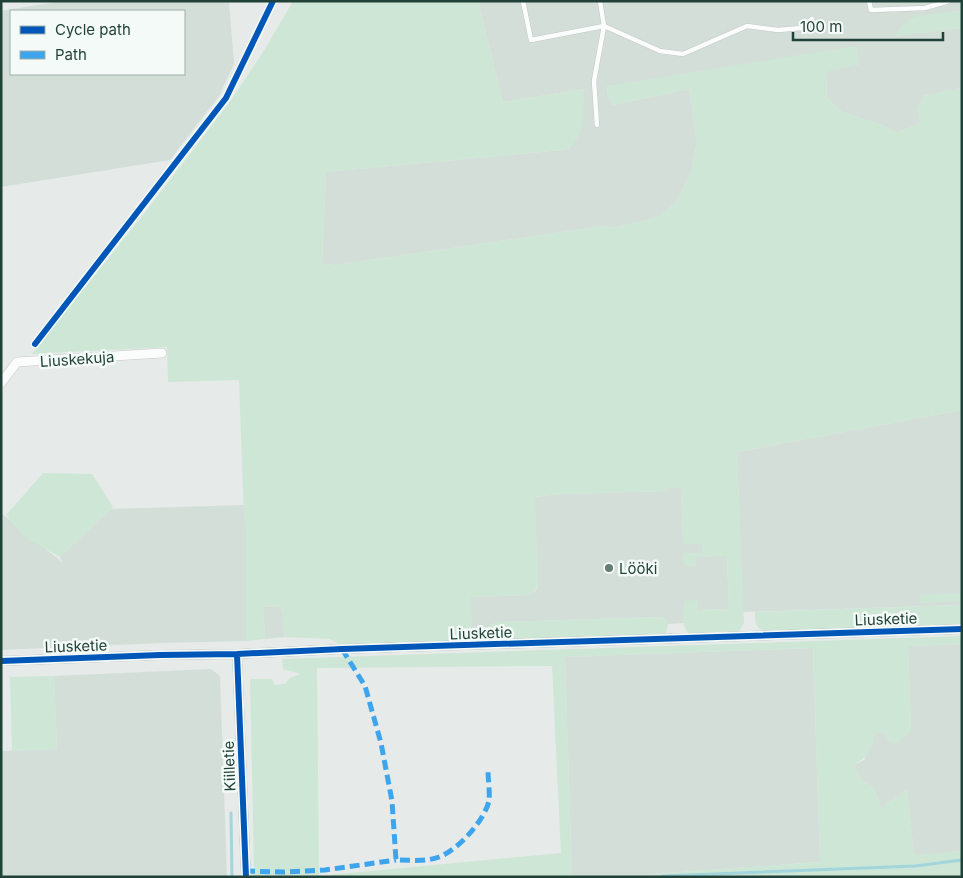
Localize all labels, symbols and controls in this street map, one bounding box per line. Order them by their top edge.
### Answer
legend [10,10,185,75]
scale bar [793,10,943,42]
text: 100 m [800,17,842,36]
text: Cycle path [55,20,131,39]
text: Path [55,45,87,64]
street label: Liuskekuja [39,347,115,371]
place label: Lööki [619,559,657,578]
marker: Lööki [603,562,615,574]
street label: Liusketie [854,608,918,630]
street label: Liusketie [449,622,513,644]
street label: Liusketie [44,635,108,657]
street label: Kiilletie [219,740,239,792]

